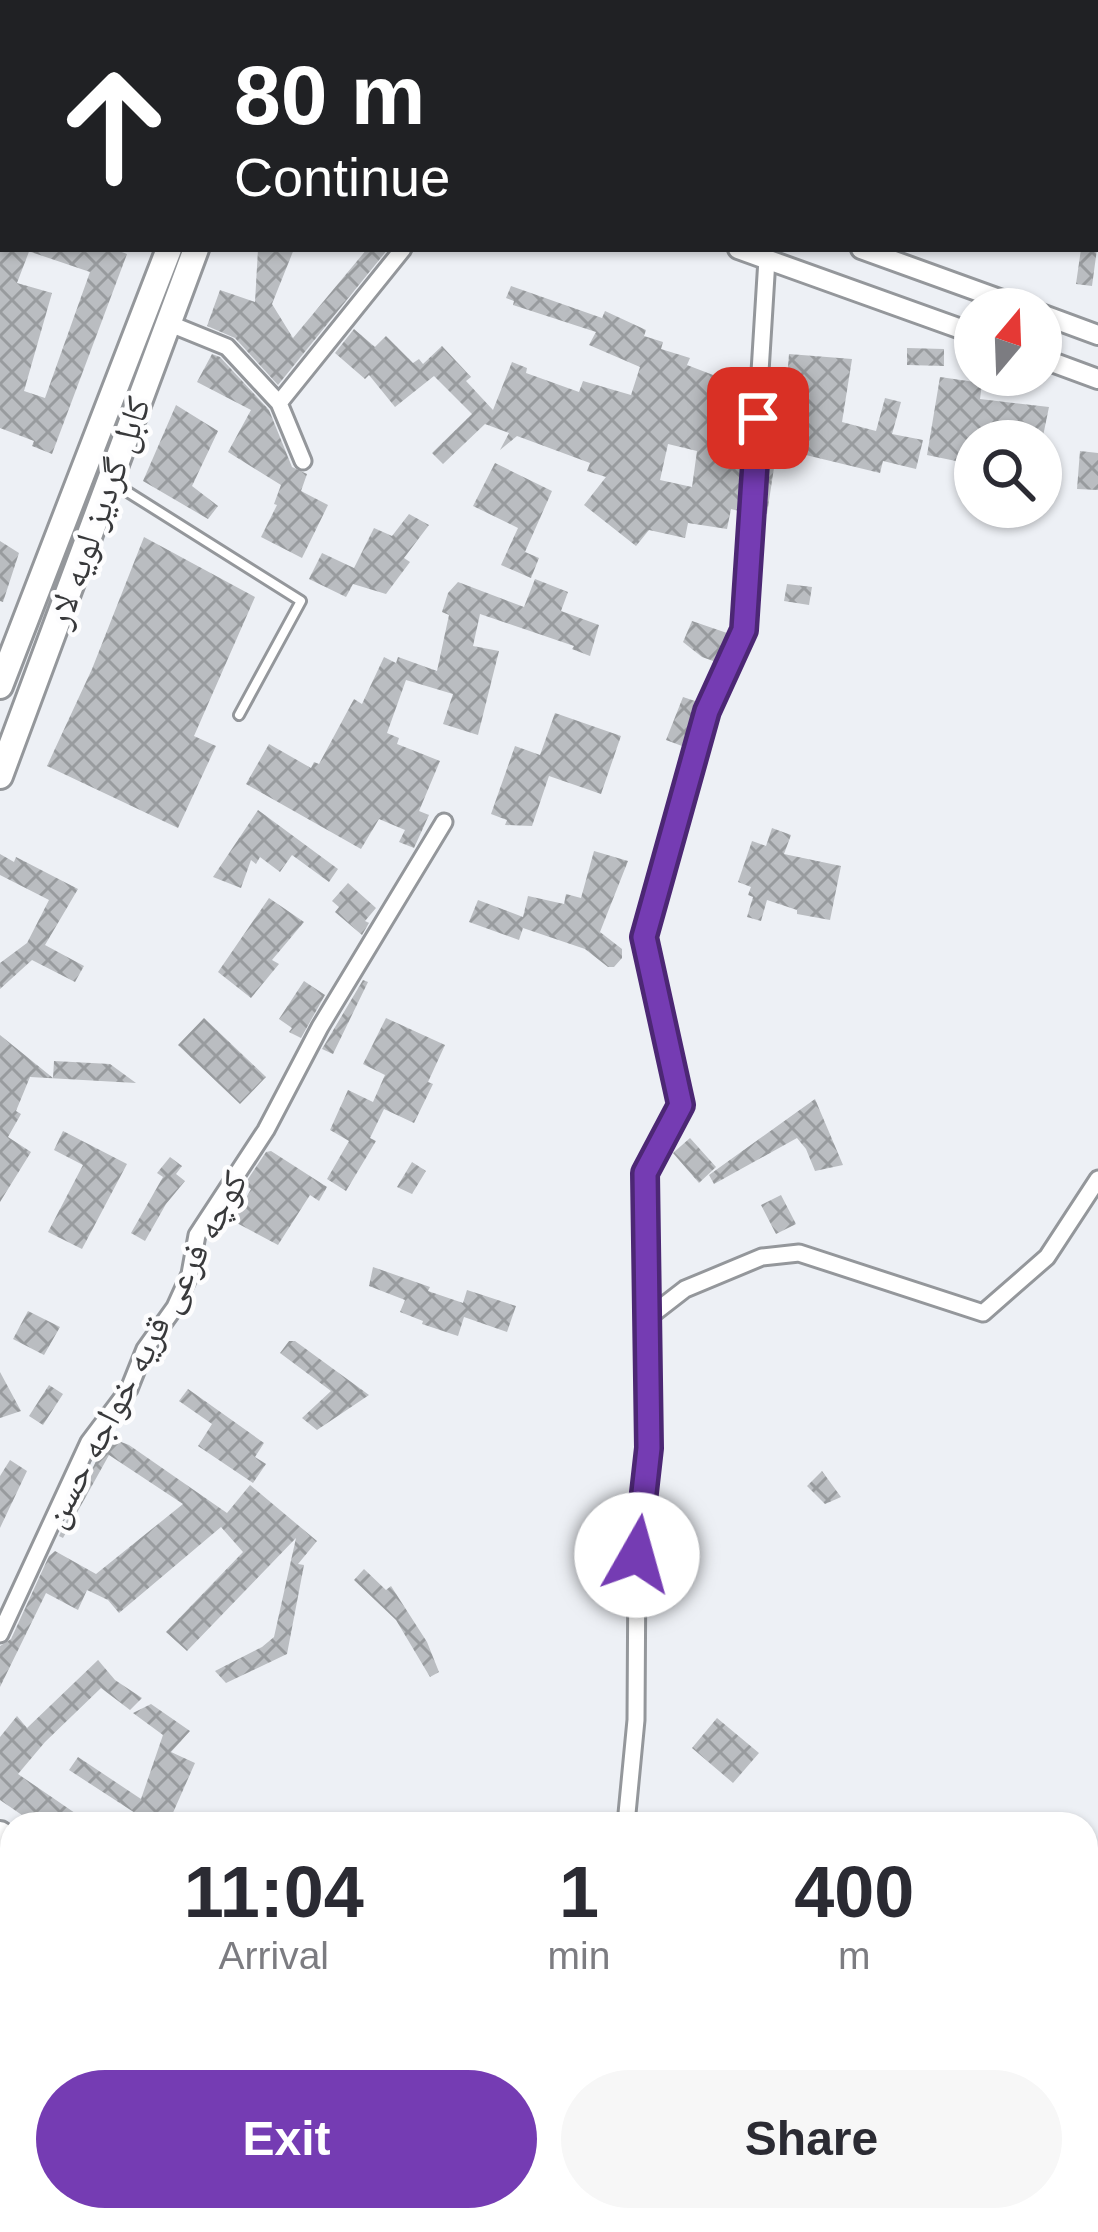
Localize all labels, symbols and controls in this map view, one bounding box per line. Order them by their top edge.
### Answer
icon: ahead [36,48,192,204]
text: 80 m [234,48,425,142]
text: Continue [234,147,450,207]
north arrow [954,288,1062,396]
map controls [954,288,1062,528]
pin [707,367,809,469]
icon: arrive [725,385,791,451]
street label: کابل گردیز لویه لار [37,391,160,634]
button: search [954,420,1062,528]
street label: کوچه فرعی قریه خواجه حسن [33,1164,256,1534]
position arrow [574,1492,700,1618]
text: 11:04 [184,1852,364,1932]
text: 1 [559,1852,599,1932]
text: 400 [794,1852,914,1932]
text: Arrival [219,1934,329,1977]
text: min [548,1934,610,1977]
text: m [838,1934,870,1977]
button: Exit [36,2070,537,2208]
button: Share [561,2070,1062,2208]

